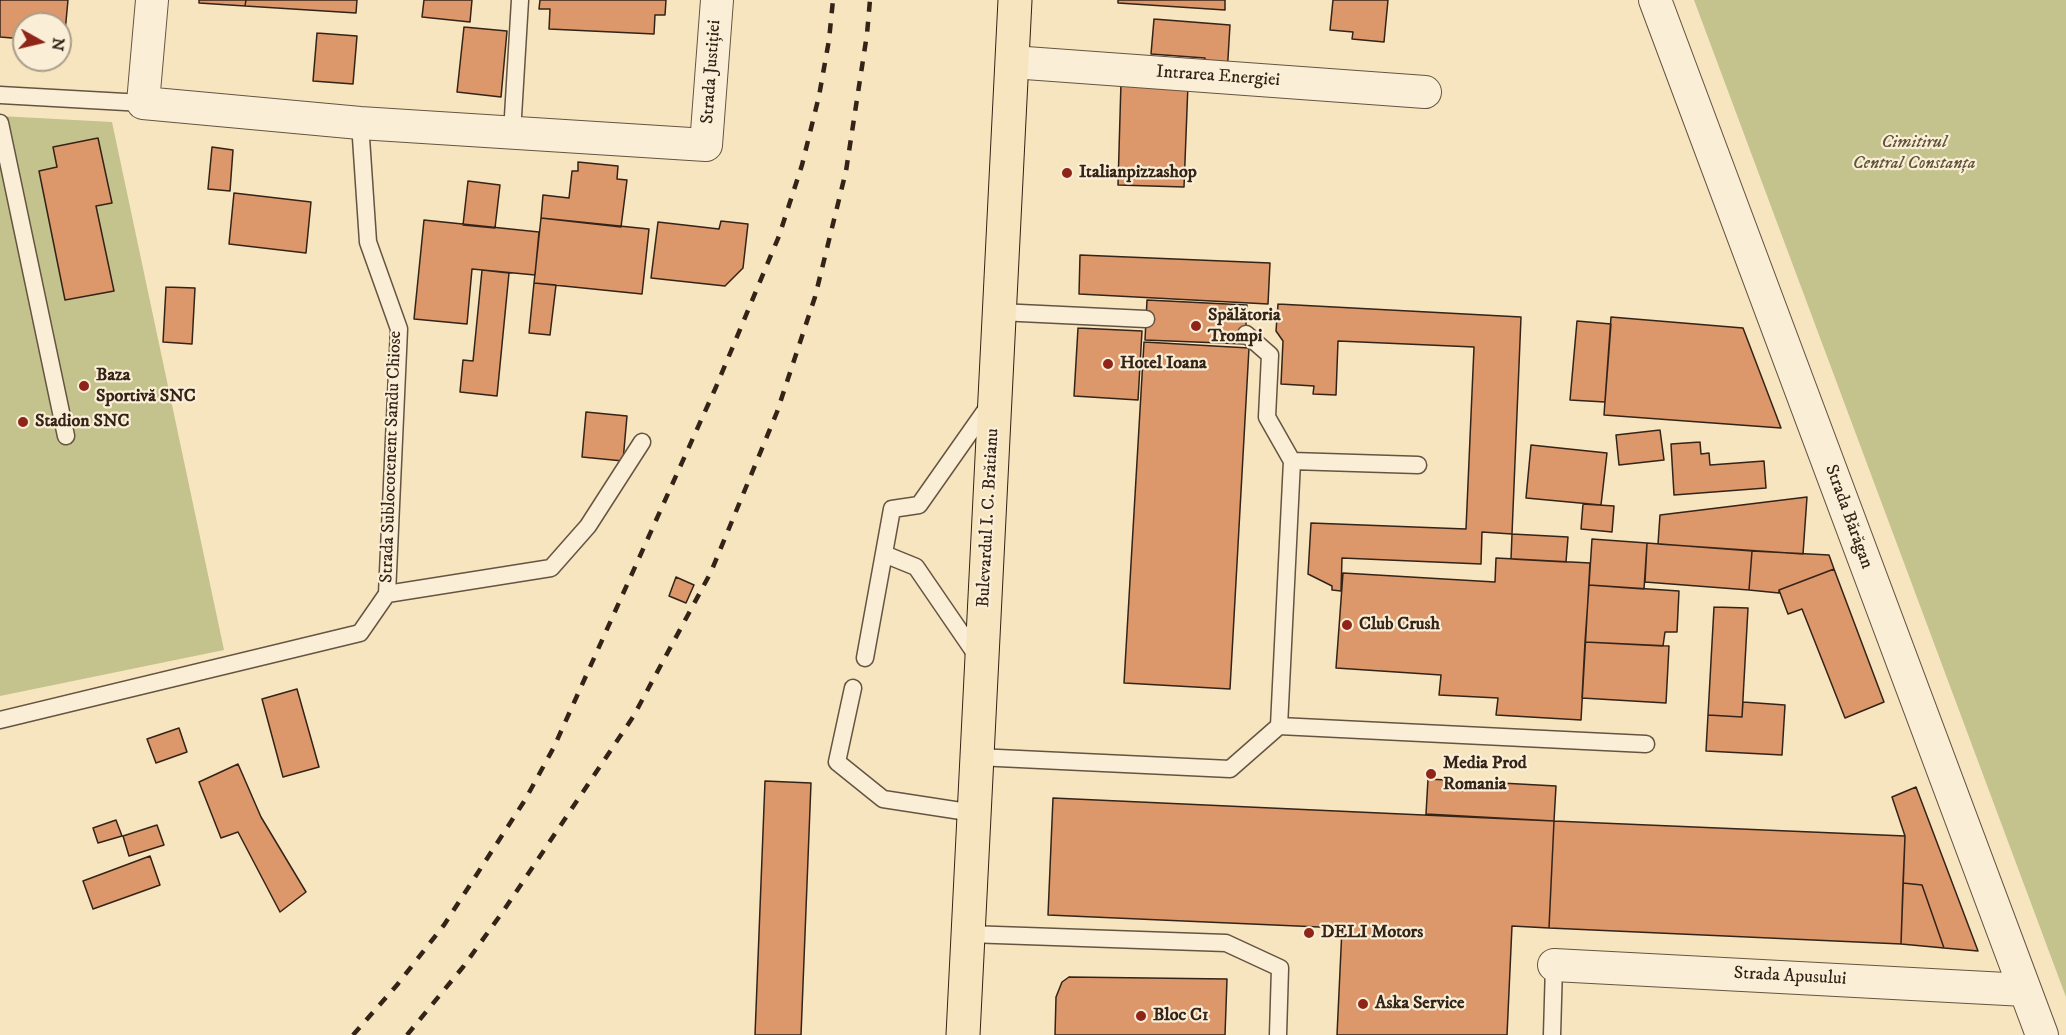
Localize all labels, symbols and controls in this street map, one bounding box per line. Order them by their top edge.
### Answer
north arrow [12,12,72,72]
street label: Strada Justiției [698,19,726,125]
text: N [47,36,69,52]
street label: Intrarea Energiei [1155,62,1281,92]
park label: Cimitirul Central Constanța [1852,132,1976,174]
place label: Italianpizzashop [1079,162,1197,184]
marker: Italianpizzashop [1060,166,1074,180]
place label: Spălătoria Trompi [1208,305,1281,348]
marker: Spălătoria Trompi [1189,319,1203,333]
street label: Strada Sublocotenent Sandu Chiose [377,331,407,583]
place label: Hotel Ioana [1120,353,1207,375]
marker: Hotel Ioana [1101,357,1115,371]
place label: Baza Sportivă SNC [96,365,196,407]
marker: Baza Sportivă SNC [77,379,91,393]
place label: Stadion SNC [35,411,130,433]
marker: Stadion SNC [16,415,30,429]
street label: Bulevardul I. C. Brătianu [974,428,1004,608]
street label: Strada Bărăgan [1819,462,1877,572]
place label: Club Crush [1359,614,1440,636]
marker: Club Crush [1340,618,1354,632]
place label: Media Prod Romania [1443,753,1527,795]
marker: Media Prod Romania [1424,767,1438,781]
place label: DELI Motors [1321,922,1423,944]
marker: DELI Motors [1302,926,1316,940]
street label: Strada Apusului [1733,963,1847,991]
place label: Aska Service [1375,993,1465,1015]
marker: Aska Service [1356,997,1370,1011]
place label: Bloc C1 [1153,1005,1209,1027]
marker: Bloc C1 [1134,1009,1148,1023]

